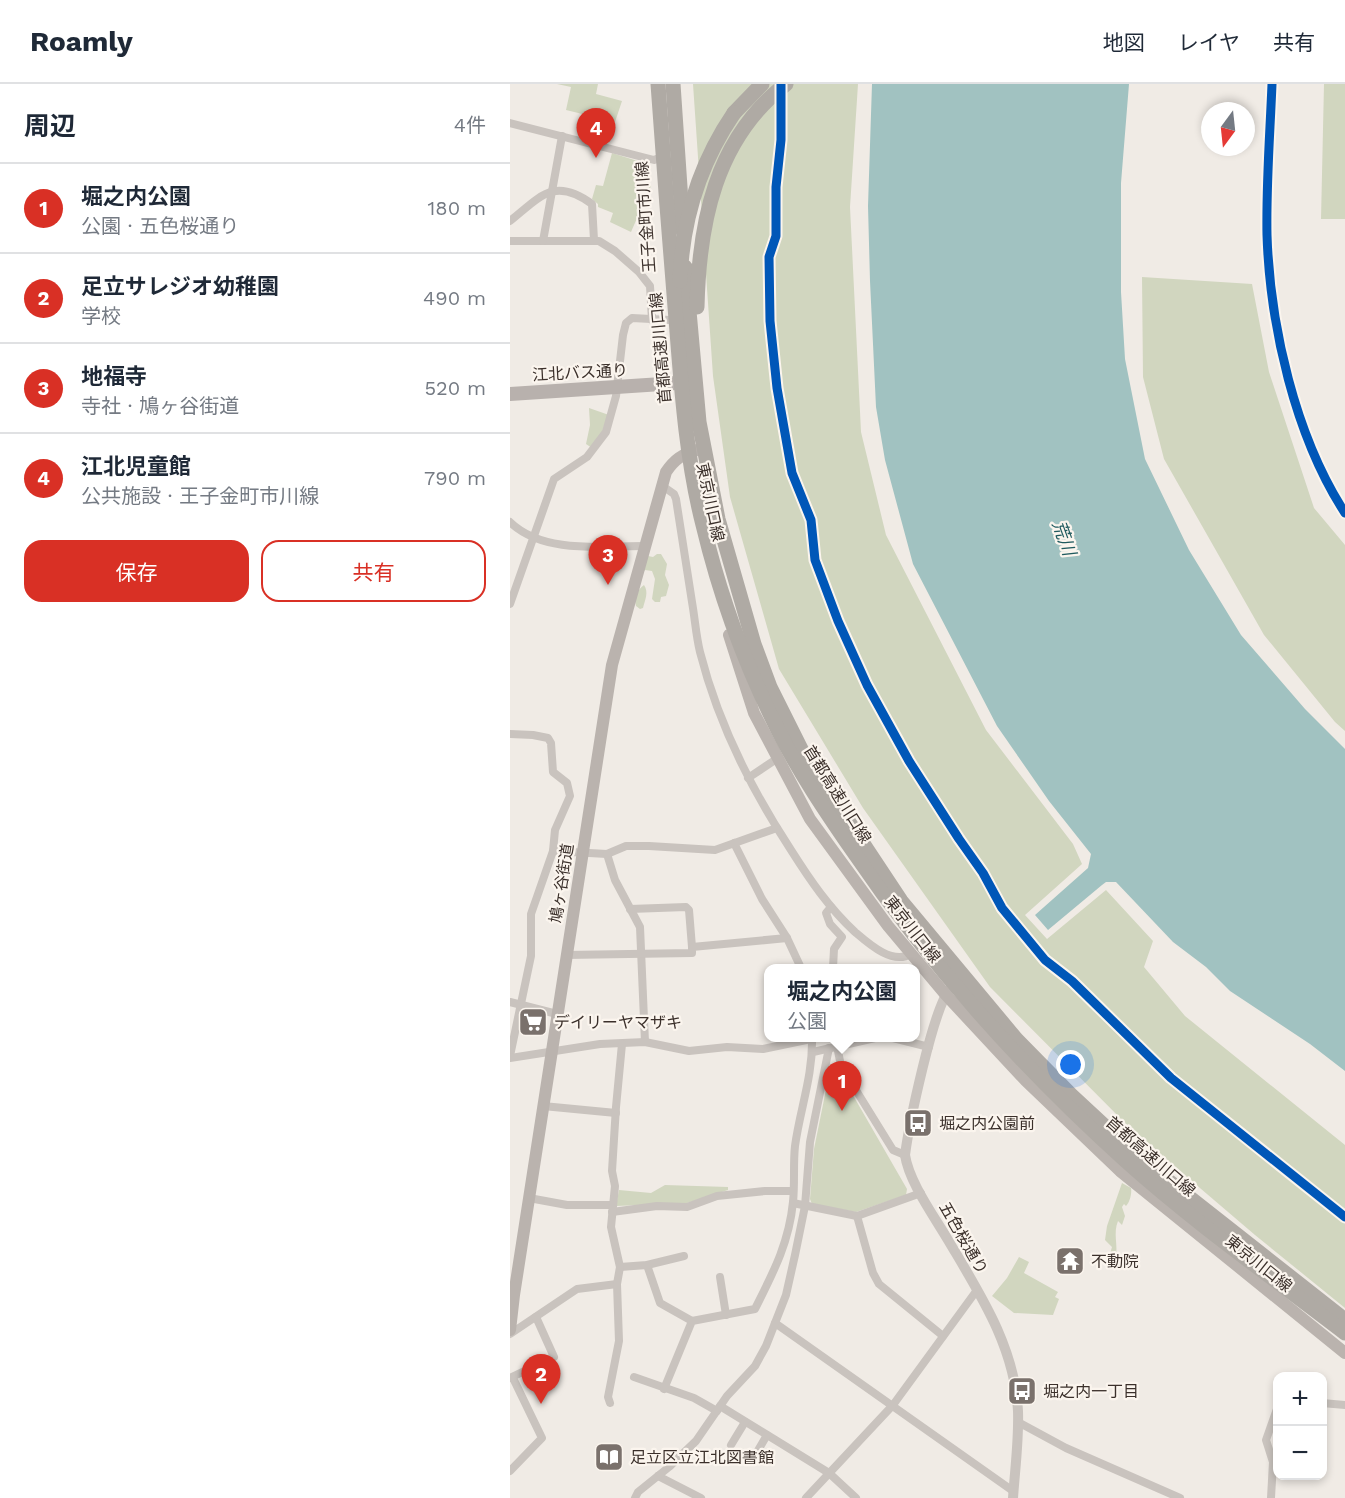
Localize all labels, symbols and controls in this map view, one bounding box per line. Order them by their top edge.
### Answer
text: Roamly [30,25,133,58]
text: 地図 [1103,30,1145,55]
text: レイヤ [1178,30,1240,55]
text: 共有 [1273,30,1315,55]
north arrow [1201,102,1255,156]
pin: 4 [576,109,616,158]
text: 周辺 [24,111,76,141]
text: 4件 [454,113,486,137]
street label: 王子金町市川線 [632,160,659,273]
text: 堀之内公園 [81,184,191,209]
text: 1 [39,196,48,220]
text: 180 m [428,196,486,220]
text: 公園 · 五色桜通り [81,214,239,238]
text: 足立サレジオ幼稚園 [81,274,279,299]
text: 2 [38,286,49,310]
text: 490 m [423,286,486,310]
street label: 首都高速川口線 [646,291,675,405]
text: 学校 [81,304,121,328]
street label: 江北バス通り [532,360,628,384]
text: 地福寺 [81,364,147,389]
text: 3 [38,376,49,400]
text: 520 m [424,376,486,400]
text: 寺社 · 鳩ヶ谷街道 [81,394,239,418]
text: 江北児童館 [81,454,191,479]
street label: 東京川口線 [693,461,728,543]
text: 4 [37,466,50,490]
text: 790 m [424,466,486,490]
text: 公共施設 · 王子金町市川線 [81,484,319,508]
water label: 荒川 [1048,517,1081,560]
pin: 3 [588,536,628,585]
button: 保存 [24,540,249,602]
button: 共有 [261,540,486,602]
street label: 首都高速川口線 [800,742,875,847]
street label: 鳩ヶ谷街道 [546,842,577,924]
street label: 東京川口線 [880,892,945,967]
popup [764,964,920,1042]
text: 堀之内公園 [787,979,897,1004]
supermarket icon: デイリーヤマザキ [517,1006,549,1038]
text: 公園 [787,1009,827,1033]
place label: デイリーヤマザキ [554,1013,682,1032]
your location [1056,1050,1085,1079]
pin: 1 [822,1062,862,1111]
bus stop icon: 堀之内公園前 [902,1107,934,1139]
street label: 首都高速川口線 [1102,1112,1199,1200]
place label: 堀之内公園前 [939,1114,1035,1133]
street label: 五色桜通り [935,1199,992,1278]
street label: 東京川口線 [1222,1231,1296,1296]
temple icon: 不動院 [1054,1245,1086,1277]
place label: 不動院 [1091,1252,1139,1271]
pin: 2 [522,1354,561,1404]
map controls [1273,1372,1327,1480]
button: + [1273,1372,1327,1426]
bus stop icon: 堀之内一丁目 [1006,1375,1038,1407]
place label: 堀之内一丁目 [1043,1382,1139,1401]
button: − [1273,1426,1327,1480]
library icon: 足立区立江北図書館 [593,1441,625,1473]
place label: 足立区立江北図書館 [630,1448,774,1467]

